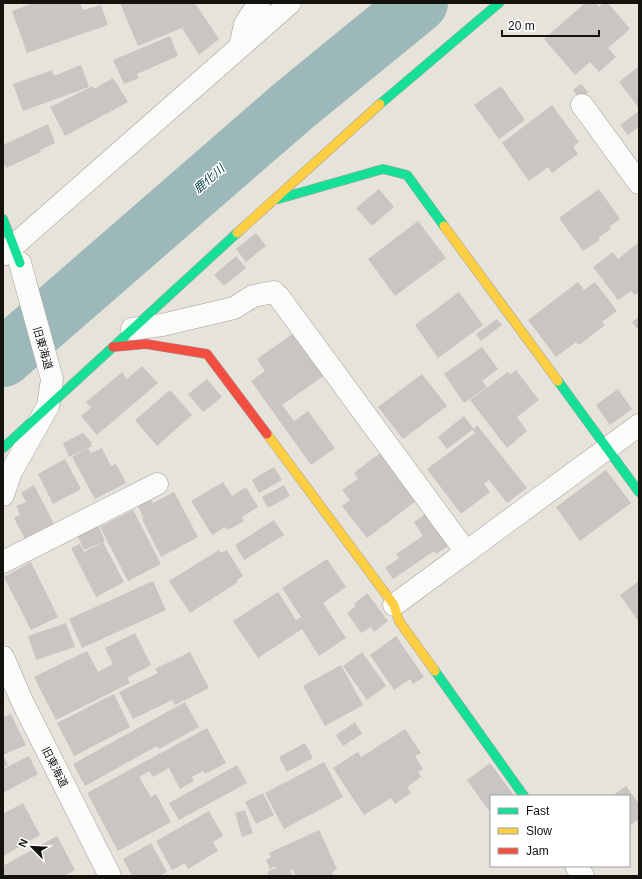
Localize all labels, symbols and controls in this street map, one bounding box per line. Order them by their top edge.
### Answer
scale bar [502,12,599,38]
text: 20 m [508,19,535,33]
water label: 鹿化川 [191,161,229,196]
street label: 旧東海道 [31,325,55,371]
street label: 旧東海道 [40,745,70,789]
legend [490,795,630,867]
text: Fast [526,804,550,818]
text: Slow [526,824,552,838]
north arrow [12,827,52,867]
text: N [16,837,30,849]
text: Jam [526,844,549,858]

